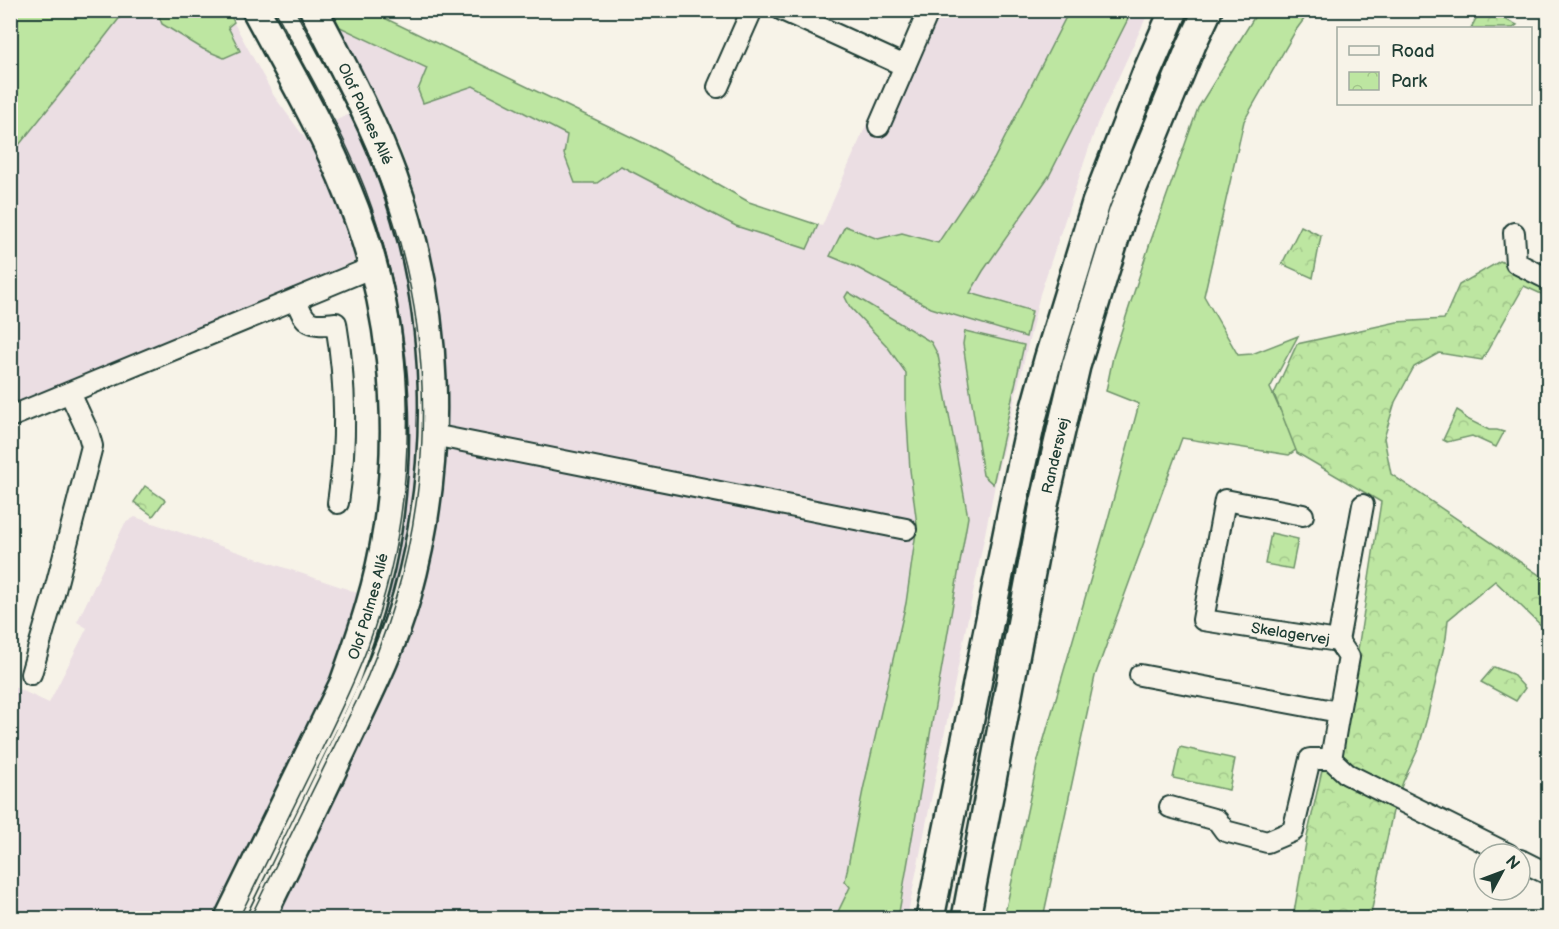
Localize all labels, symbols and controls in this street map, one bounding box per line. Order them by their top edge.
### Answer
legend [1337,27,1532,105]
text: Road [1391,41,1435,62]
street label: Olof Palmes Allé [333,60,397,168]
text: Park [1391,71,1427,92]
street label: Randersvej [1037,416,1073,496]
street label: Olof Palmes Allé [343,551,392,662]
street label: Skelagervej [1250,618,1331,649]
north arrow [1472,842,1532,902]
text: N [1501,852,1523,874]

